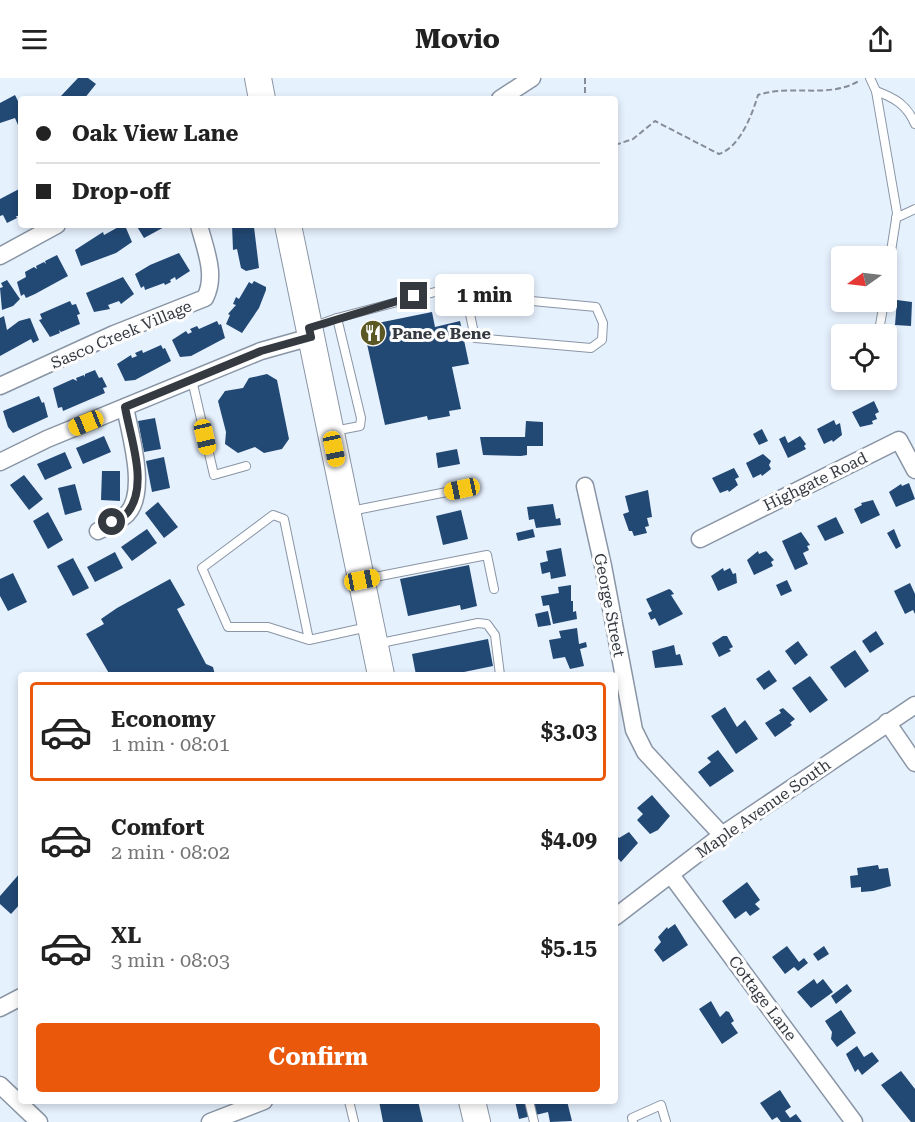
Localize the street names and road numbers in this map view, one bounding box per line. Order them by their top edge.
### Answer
street label: Sasco Creek Village [48,296,195,373]
street label: Highgate Road [760,448,870,515]
street label: George Street [590,552,629,659]
street label: Maple Avenue South [692,755,834,862]
street label: Cottage Lane [724,952,801,1045]

